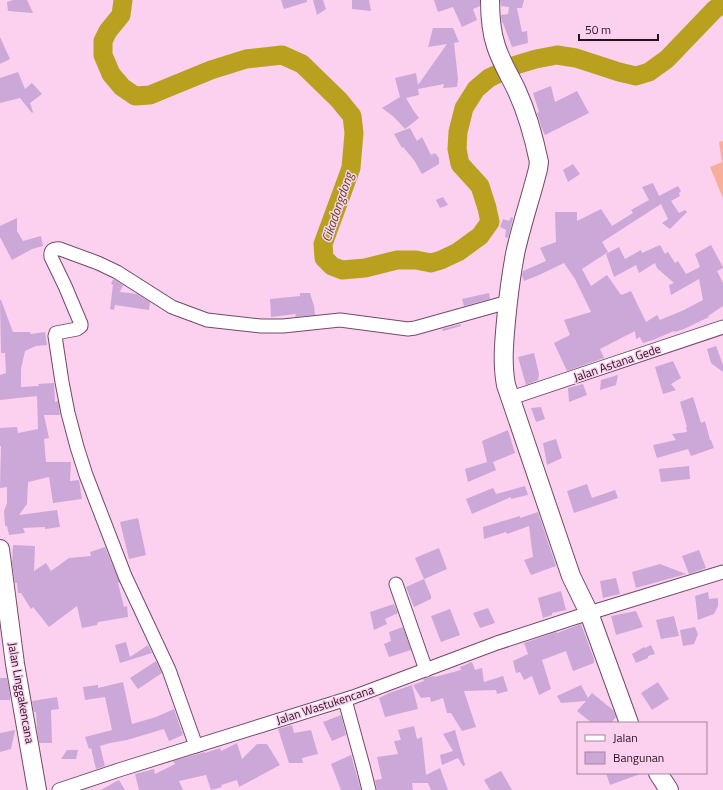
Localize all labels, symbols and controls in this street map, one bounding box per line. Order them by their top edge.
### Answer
scale bar [579,16,658,42]
text: 50 m [585,20,611,39]
water label: Cikadongdong [316,168,359,244]
street label: Jalan Astana Gede [571,339,663,386]
street label: Jalan Linggakencana [3,641,40,745]
street label: Jalan Wastukencana [274,680,376,729]
legend [577,722,707,774]
text: Jalan [613,728,638,747]
text: Bangunan [613,748,664,767]

